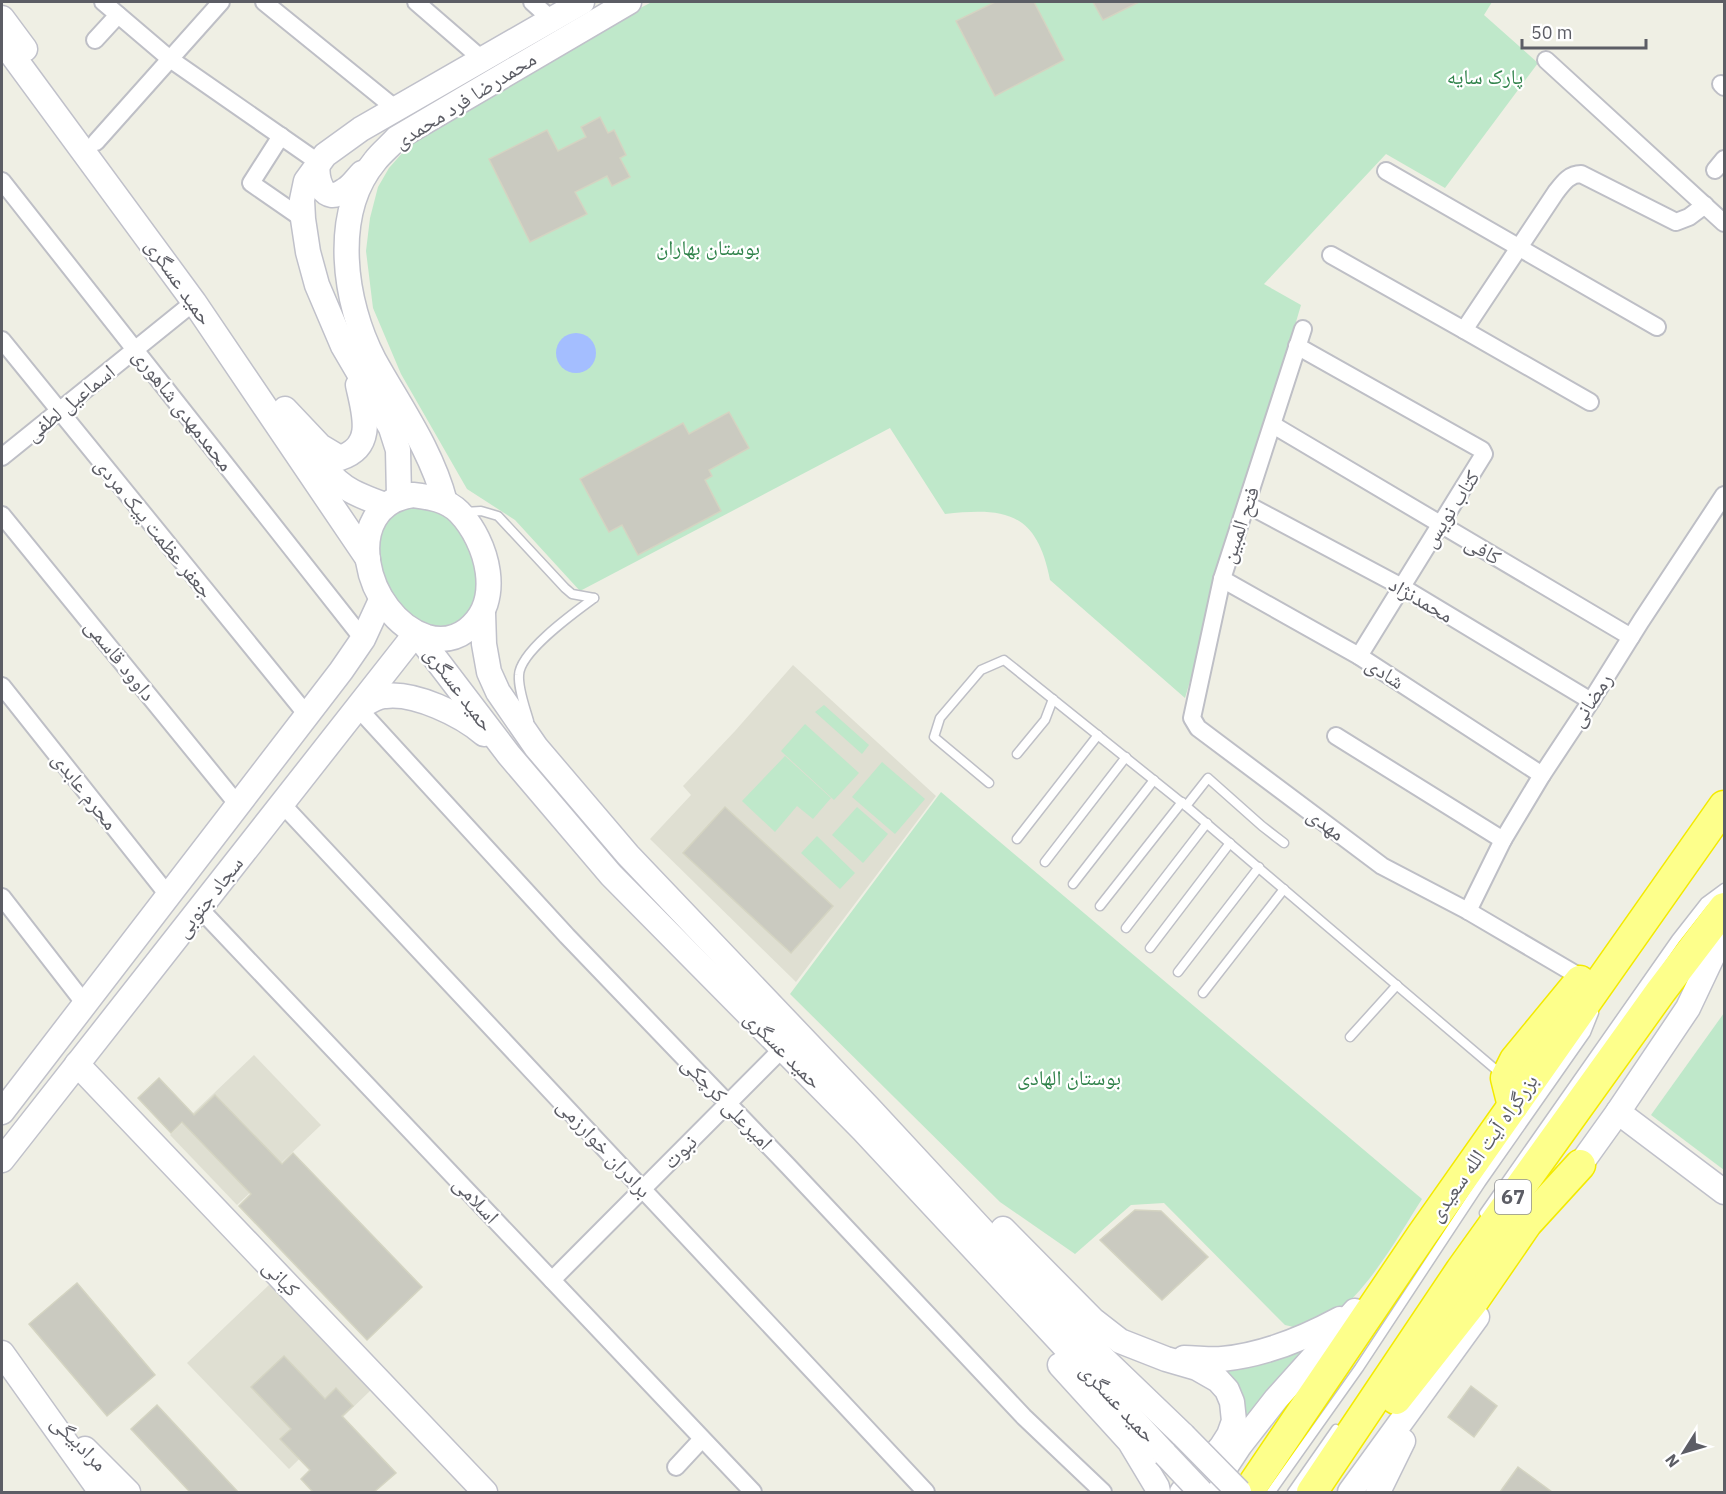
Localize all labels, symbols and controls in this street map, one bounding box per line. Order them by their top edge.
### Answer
scale bar [1522,12,1646,50]
text: 50 m [1531,21,1573,44]
street label: محمدرضا فرد محمدی [388,44,541,154]
park label: پارک سایه [1447,62,1523,90]
street label: حمید عسگری [140,232,220,330]
park label: بوستان بهاران [656,233,760,261]
street label: محمدمهدی شاهوری [127,342,240,476]
street label: اسماعیل لطفی [18,357,120,447]
street label: جعفر عظمت پیک مردی [89,451,220,604]
street label: کتاب نویس [1415,464,1486,553]
street label: فتح المبین [1213,483,1265,567]
street label: کافی [1460,528,1507,571]
street label: محمدنژاد [1384,569,1459,629]
street label: داوود قاسمی [79,612,163,706]
street label: حمید عسگری [418,640,501,737]
street label: شادی [1361,649,1410,695]
street label: رمضانی [1562,667,1618,732]
street label: محرم عابدی [46,746,125,836]
street label: مهدی [1302,800,1351,847]
street label: سجاد جنوبی [168,850,249,943]
street label: حمید عسگری [738,1004,829,1095]
street label: امیرعلی کرچکی [676,1049,780,1155]
park label: بوستان الهادی [1017,1063,1121,1091]
street label: بزرگراه آیت الله سعیدی [1421,1068,1544,1227]
street label: برادران خوارزمی [551,1091,658,1203]
street label: نبوت [656,1128,703,1175]
street label: اسلامی [448,1169,506,1229]
road number: 67 [1495,1180,1531,1214]
street label: کیانی [257,1253,307,1302]
street label: حمید عسگری [1074,1356,1163,1448]
street label: مرادبیگی [45,1408,114,1477]
north arrow [1654,1422,1714,1482]
text: N [1661,1450,1683,1472]

